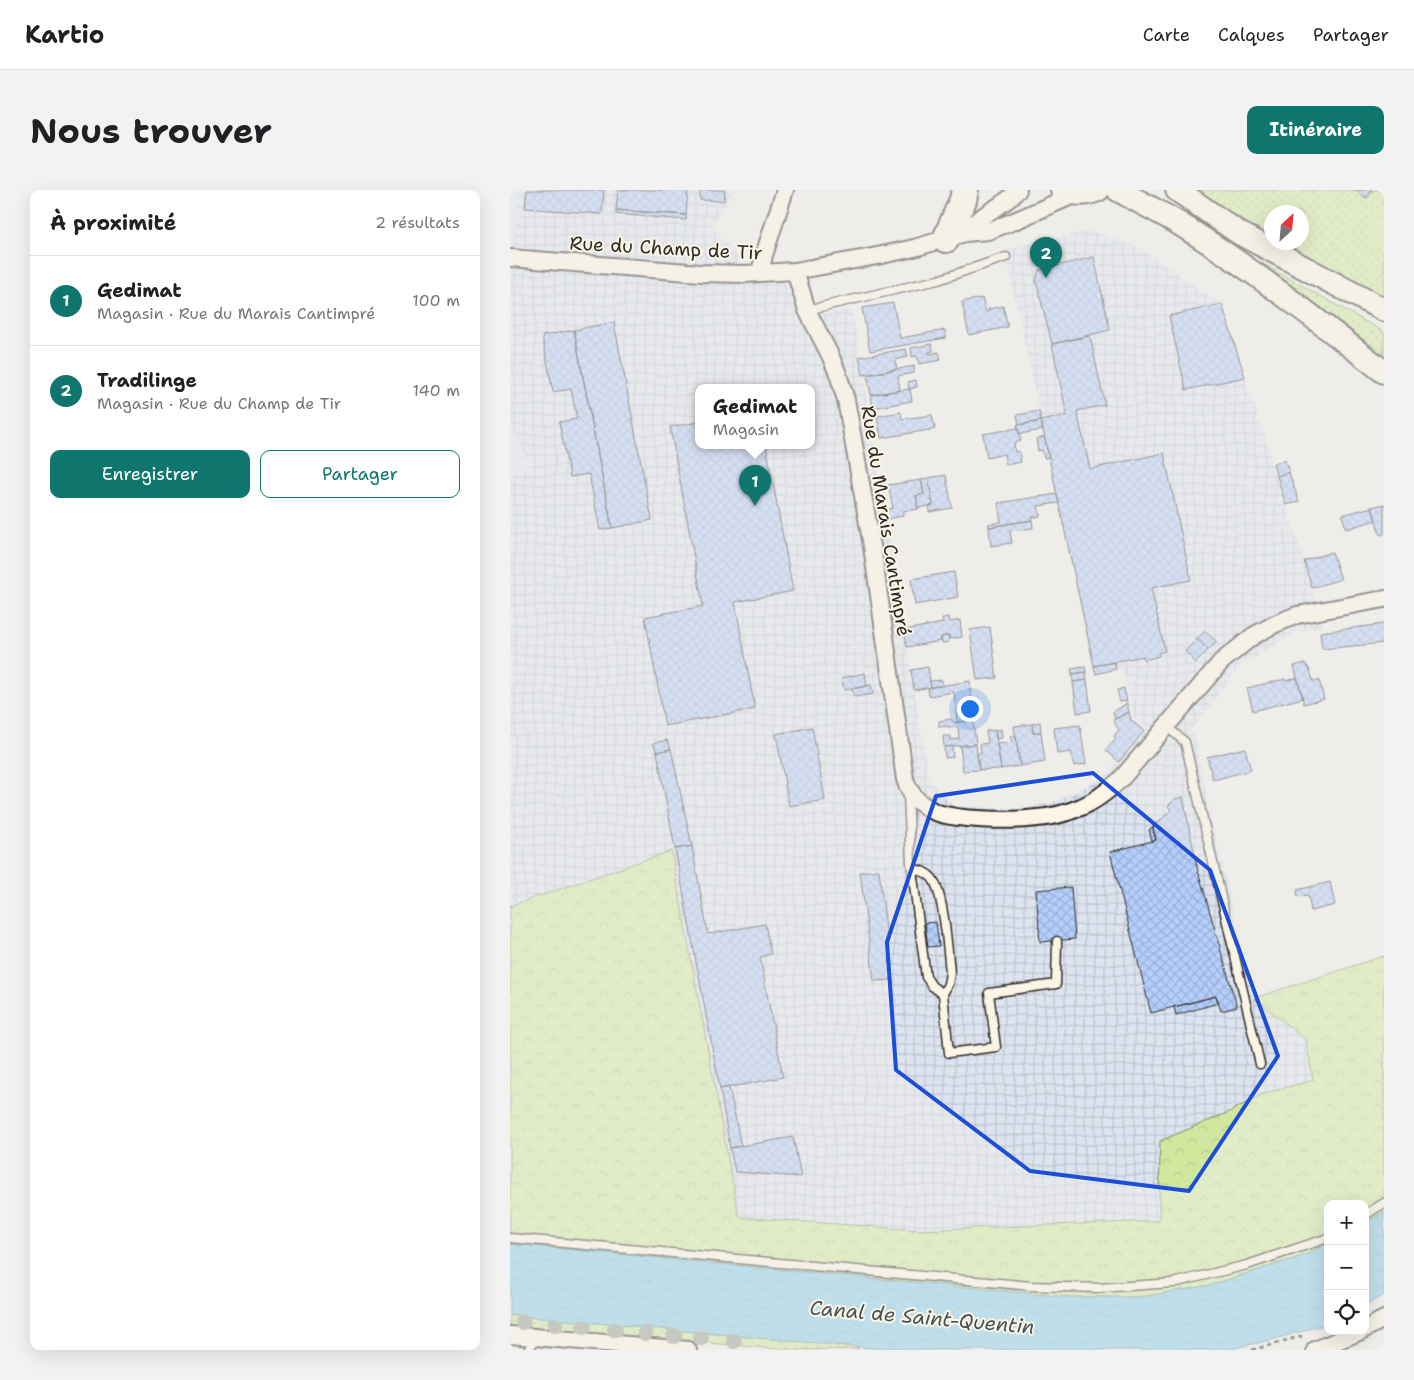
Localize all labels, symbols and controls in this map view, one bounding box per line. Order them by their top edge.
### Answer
text: Kartio [25,19,104,51]
text: Carte [1143,23,1190,47]
text: Calques [1218,23,1285,47]
text: Partager [1313,23,1389,47]
button: Itinéraire [1247,106,1384,154]
text: Nous trouver [30,107,272,154]
north arrow [1264,205,1309,250]
text: À proximité [50,209,176,237]
text: 2 résultats [375,212,460,233]
street label: Rue du Champ de Tir [569,230,763,266]
pin: 2 [1030,237,1062,278]
text: Gedimat [97,278,182,303]
text: 1 [62,290,70,311]
text: 100 m [412,290,460,311]
text: Magasin · Rue du Marais Cantimpré [97,303,375,324]
text: Tradilinge [97,368,197,393]
text: 2 [60,380,72,401]
text: 140 m [413,380,460,401]
popup [695,384,815,449]
text: Magasin · Rue du Champ de Tir [97,393,341,414]
text: Gedimat [713,394,797,419]
street label: Rue du Marais Cantimpré [855,404,917,638]
text: Magasin [713,419,779,440]
button: Enregistrer [50,450,250,498]
button: Partager [260,450,460,498]
pin: 1 [739,465,771,506]
your location [957,696,983,722]
map controls [1324,1200,1369,1335]
button: + [1324,1200,1369,1245]
button: − [1324,1245,1369,1290]
button: locate [1324,1290,1369,1335]
water label: Canal de Saint-Quentin [808,1294,1036,1340]

